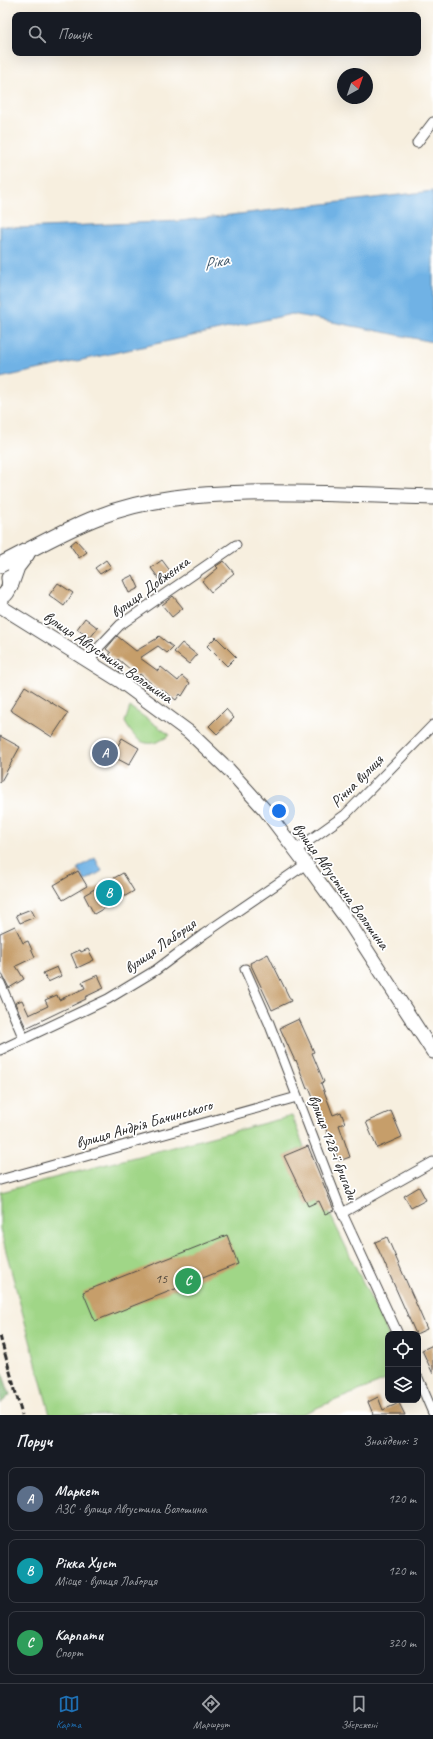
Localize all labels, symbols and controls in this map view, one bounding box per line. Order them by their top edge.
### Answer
search box [12,12,421,56]
icon: search [26,23,48,45]
text: Пошук [58,25,91,44]
north arrow [337,68,373,104]
water label: Ріка [201,249,232,275]
street label: вулиця Довженка [107,551,194,622]
street label: вулиця Августина Волошина [39,606,177,708]
pin: A [92,738,118,768]
street label: Річна вулиця [326,749,389,812]
your location [269,801,289,821]
street label: вулиця Августина Волошина [288,819,394,954]
pin: B [96,878,122,908]
street label: вулиця Лаборця [120,913,201,978]
street label: вулиця 128-ї бригади [304,1092,363,1203]
street label: вулиця Андрія Бачинського [74,1094,217,1153]
pin: C [175,1266,201,1296]
house number: 15 [155,1270,168,1287]
map controls [385,1331,421,1403]
button: locate [385,1331,421,1367]
button: layers [385,1367,421,1403]
text: Поруч [16,1431,52,1452]
text: Знайдено: 3 [363,1433,417,1449]
text: Маркет [55,1482,99,1501]
text: A [27,1491,33,1507]
text: 120 m [388,1491,416,1507]
text: АЗС · вулиця Августина Волошина [55,1501,207,1517]
text: Рікка Хуст [55,1554,115,1573]
text: B [27,1563,33,1579]
text: 120 m [388,1563,416,1579]
text: Місце · вулиця Лаборця [55,1573,157,1589]
text: Карпати [55,1626,103,1645]
text: C [27,1635,33,1651]
text: 320 m [388,1635,416,1651]
text: Спорт [55,1645,83,1661]
tab: Карта [56,1693,81,1731]
tab: Маршрут [193,1693,229,1731]
tab: Збережені [341,1693,377,1731]

